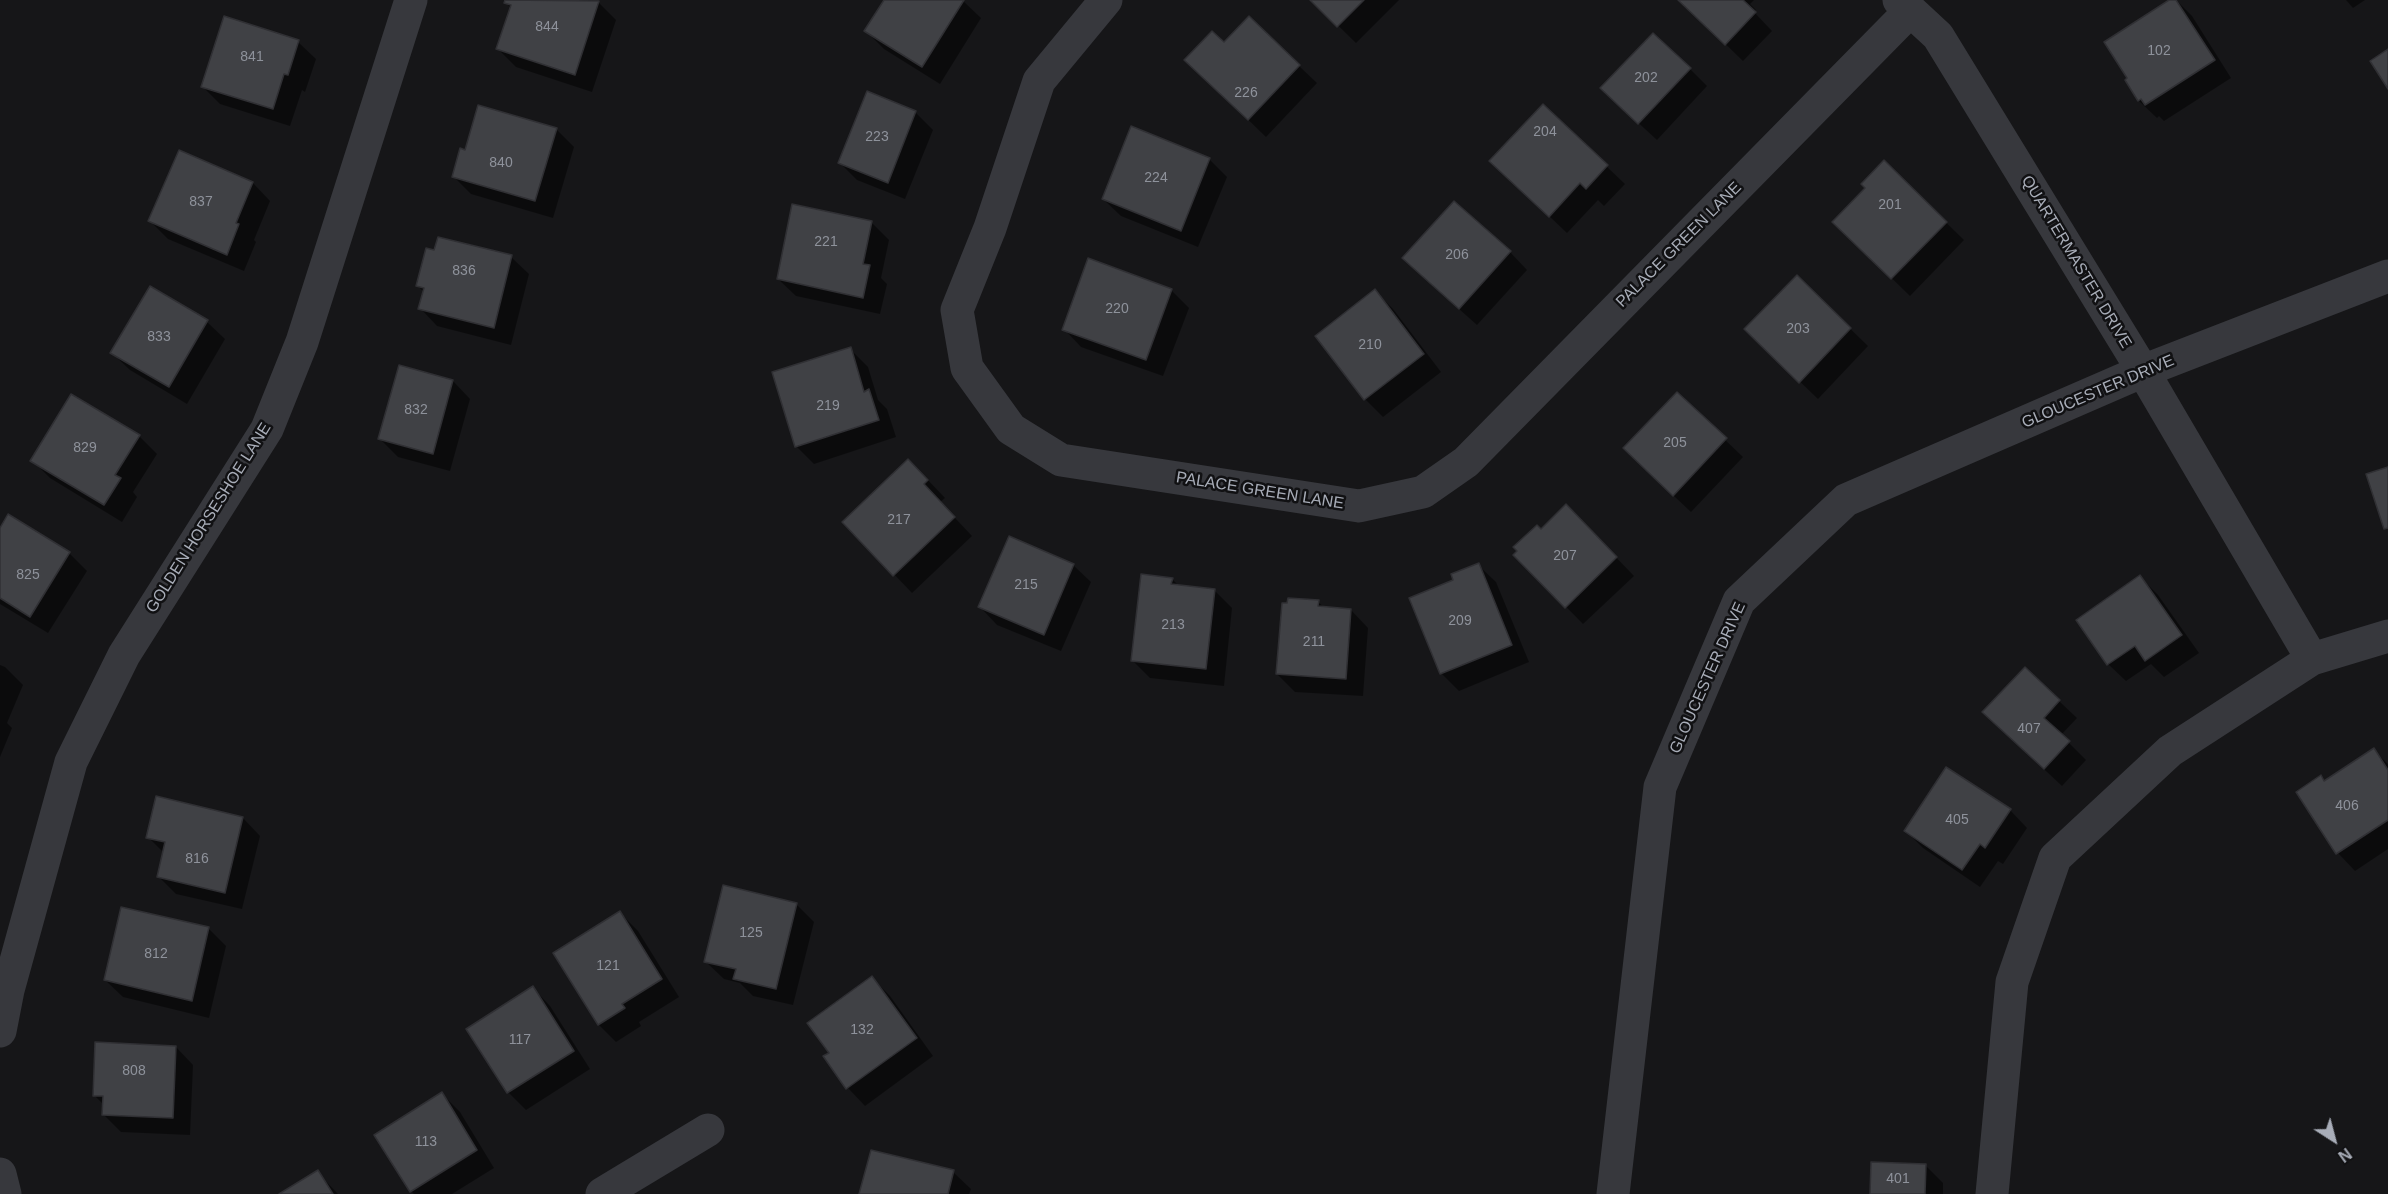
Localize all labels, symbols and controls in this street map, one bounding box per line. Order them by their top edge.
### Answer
house number: 844 [535,19,559,35]
house number: 102 [2147,43,2171,59]
house number: 841 [240,49,264,65]
house number: 202 [1634,70,1658,86]
house number: 226 [1234,85,1258,101]
house number: 204 [1533,124,1557,140]
house number: 223 [865,129,889,145]
house number: 840 [489,155,513,171]
house number: 224 [1144,170,1168,186]
street label: QUARTERMASTER DRIVE [2017,172,2135,352]
street label: PALACE GREEN LANE [1612,178,1746,312]
house number: 837 [189,194,213,210]
house number: 201 [1878,197,1902,213]
house number: 221 [814,234,838,250]
house number: 206 [1445,247,1469,263]
house number: 836 [452,263,476,279]
house number: 220 [1105,301,1129,317]
house number: 203 [1786,321,1810,337]
house number: 833 [147,329,171,345]
house number: 210 [1358,337,1382,353]
street label: GLOUCESTER DRIVE [2019,351,2177,433]
house number: 219 [816,398,840,414]
house number: 832 [404,402,428,418]
street label: GOLDEN HORSESHOE LANE [142,419,276,617]
house number: 205 [1663,435,1687,451]
house number: 829 [73,440,97,456]
street label: PALACE GREEN LANE [1175,468,1345,514]
house number: 217 [887,512,911,528]
house number: 207 [1553,548,1577,564]
house number: 825 [16,567,40,583]
house number: 215 [1014,577,1038,593]
street label: GLOUCESTER DRIVE [1666,599,1750,757]
house number: 209 [1448,613,1472,629]
house number: 213 [1161,617,1185,633]
house number: 211 [1303,634,1325,650]
house number: 407 [2017,721,2041,737]
house number: 406 [2335,798,2359,814]
house number: 405 [1945,812,1969,828]
house number: 816 [185,851,209,867]
house number: 125 [739,925,763,941]
house number: 812 [144,946,168,962]
house number: 121 [596,958,620,974]
house number: 132 [850,1022,874,1038]
house number: 117 [509,1032,531,1048]
house number: 808 [122,1063,146,1079]
north arrow [2304,1110,2364,1170]
house number: 113 [415,1134,437,1150]
text: N [2335,1145,2355,1165]
house number: 401 [1886,1171,1910,1187]

